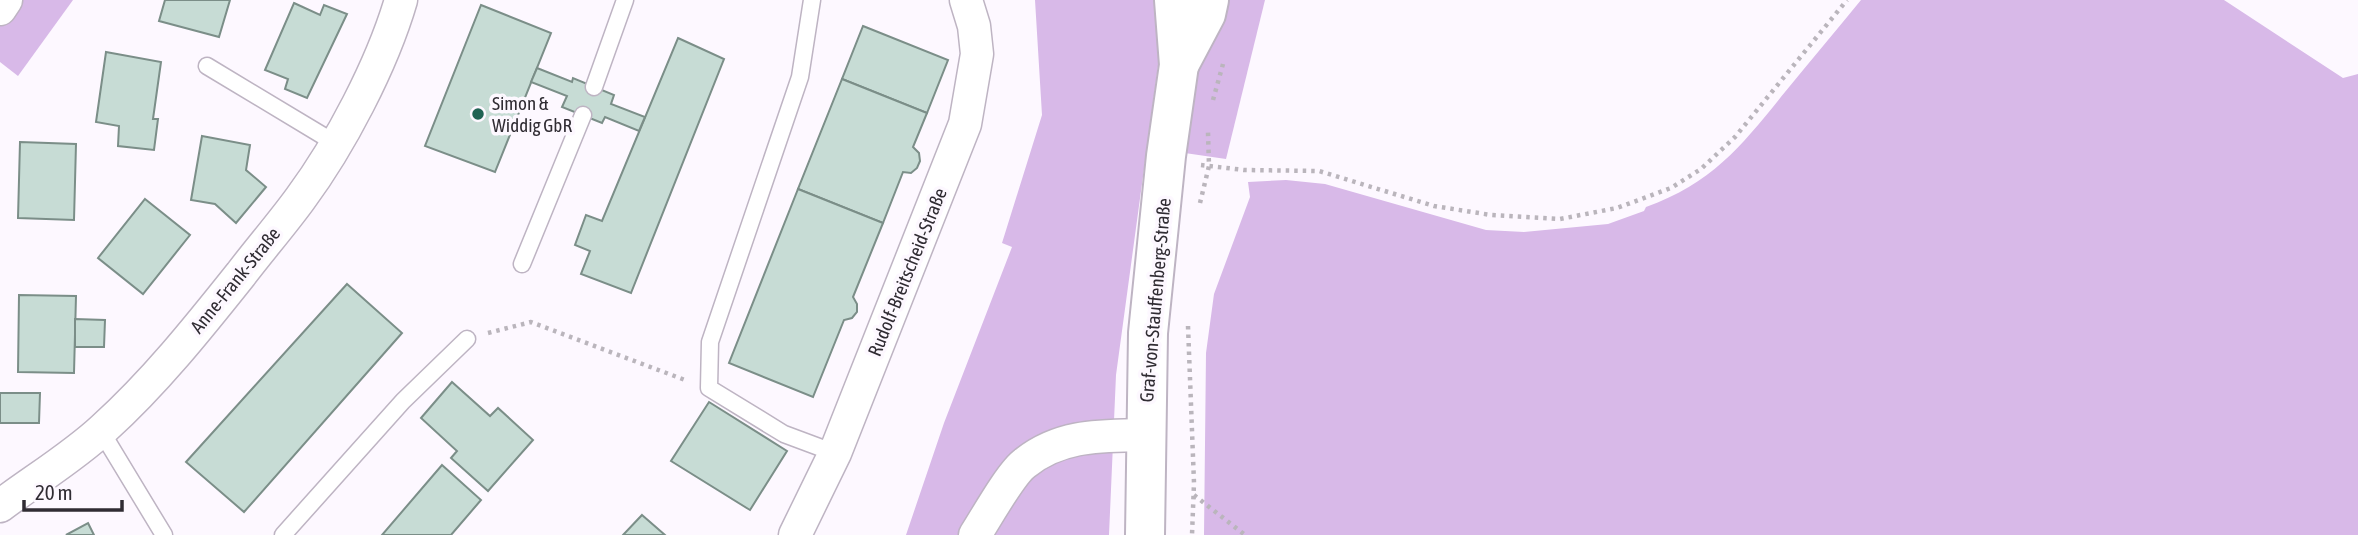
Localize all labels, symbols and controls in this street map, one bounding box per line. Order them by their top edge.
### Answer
place label: Simon & Widdig GbR [492,92,572,136]
marker: Simon & Widdig GbR [470,106,486,122]
street label: Rudolf-Breitscheid-Straße [863,185,951,359]
street label: Graf-von-Stauffenberg-Straße [1135,197,1175,403]
street label: Anne-Frank-Straße [186,223,284,337]
scale bar [24,468,122,512]
text: 20 m [35,480,73,504]

